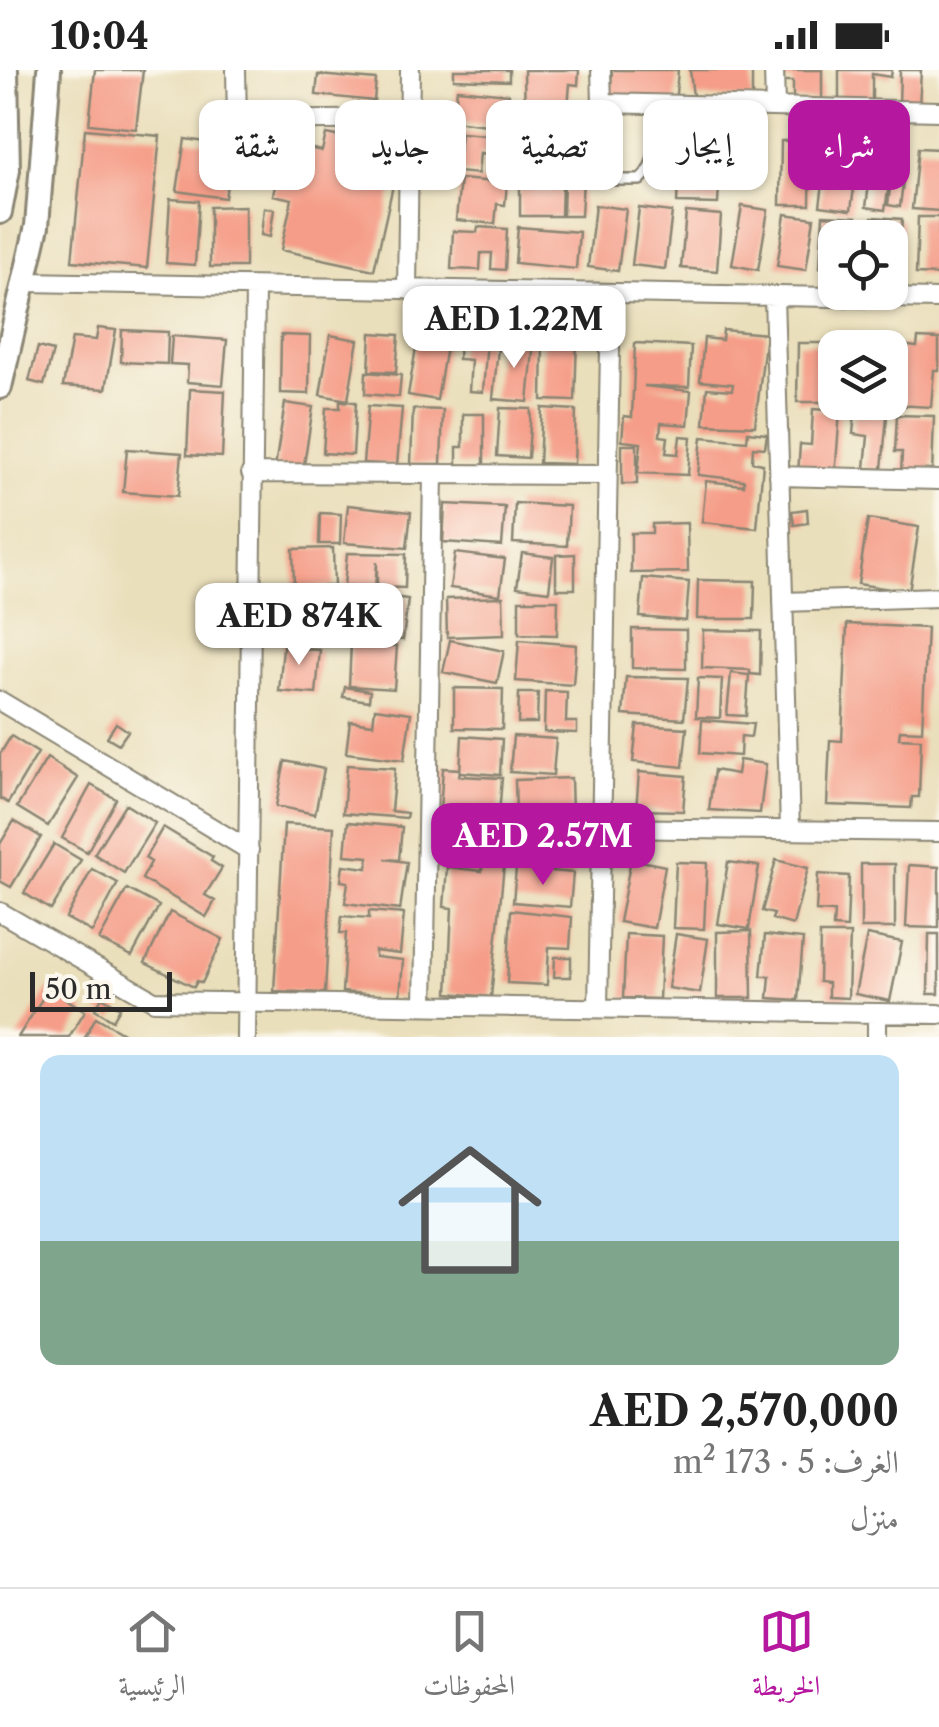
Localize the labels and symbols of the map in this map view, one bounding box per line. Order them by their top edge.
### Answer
pin: AED 1.22M [400,286,628,371]
pin: AED 874K [196,583,402,668]
pin: AED 2.57M [429,803,657,888]
scale bar [30,967,172,1011]

